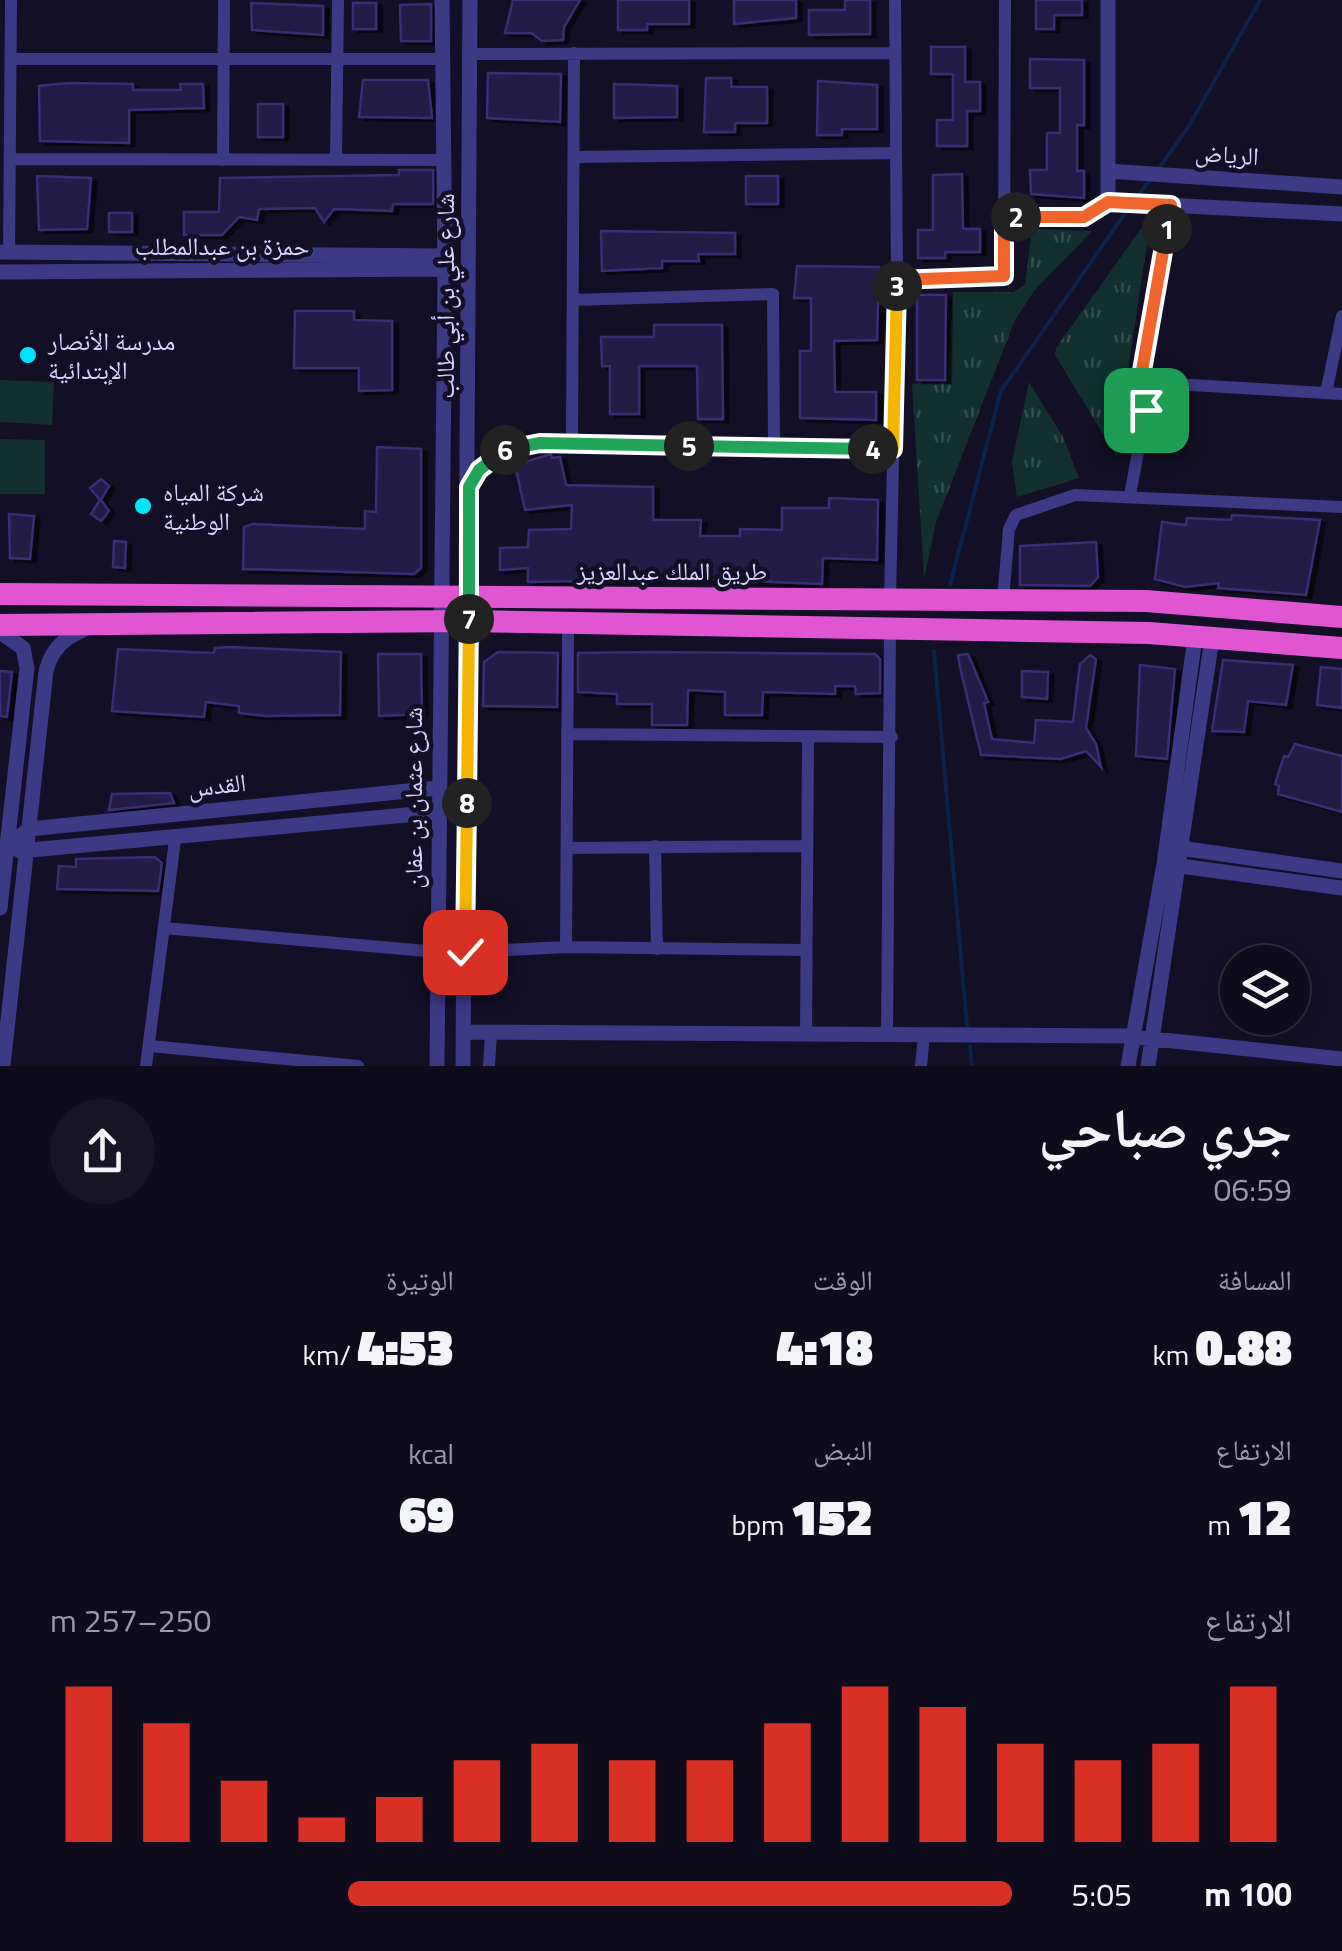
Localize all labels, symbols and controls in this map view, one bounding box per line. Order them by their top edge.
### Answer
street label: الرياض [1194,133,1260,175]
pin: 2 [991,192,1041,242]
street label: شارع علي بن أبي طالب [426,193,465,399]
text: 2 [1008,195,1024,238]
pin: 1 [1142,204,1192,254]
text: 1 [1159,207,1175,250]
street label: حمزة بن عبدالمطلب [135,227,309,265]
pin: 3 [872,261,922,311]
text: 3 [889,264,905,307]
place label: مدرسة الأنصار الإبتدائية [47,322,175,389]
marker: مدرسة الأنصار الإبتدائية [17,344,39,366]
pin [1104,368,1189,453]
icon: arrive [1119,383,1174,438]
pin: 5 [664,421,714,471]
text: 5 [681,424,697,467]
pin: 4 [848,424,898,474]
pin: 6 [480,425,530,475]
text: 4 [865,427,881,470]
text: 6 [497,428,513,471]
place label: شركة المياه الوطنية [163,473,264,540]
marker: شركة المياه الوطنية [132,495,154,517]
street label: طريق الملك عبدالعزيز [576,552,767,590]
pin: 7 [444,594,494,644]
text: 7 [461,597,477,640]
street label: شارع عثمان بن عفان [394,707,432,889]
street label: القدس [186,763,248,807]
pin: 8 [442,778,492,828]
text: 8 [459,781,475,824]
pin [423,910,508,995]
icon: check [438,925,493,980]
map controls [1220,945,1310,1035]
button: layers [1220,945,1310,1035]
text: جري صباحي [1039,1086,1292,1169]
button: share [50,1099,155,1204]
text: 06:59 [1213,1165,1292,1213]
text: الوتيرة [386,1258,454,1301]
text: الوقت [813,1258,873,1301]
text: المسافة [1218,1258,1292,1301]
text: 4:53 [357,1308,454,1384]
text: 4:18 [776,1308,873,1384]
text: 0.88 [1195,1308,1292,1384]
text: /km [303,1333,357,1376]
text: km [1152,1333,1195,1376]
text: النبض [813,1428,873,1471]
text: الارتفاع [1216,1428,1292,1471]
text: kcal [408,1432,454,1475]
text: 69 [399,1475,454,1551]
text: 152 [791,1478,873,1554]
text: 12 [1237,1478,1292,1554]
text: bpm [731,1503,791,1546]
text: m [1207,1503,1237,1546]
text: 250–257 m [50,1596,212,1644]
text: الارتفاع [1205,1596,1292,1644]
text: 5:05 [1071,1870,1132,1918]
text: 100 m [1204,1870,1292,1918]

